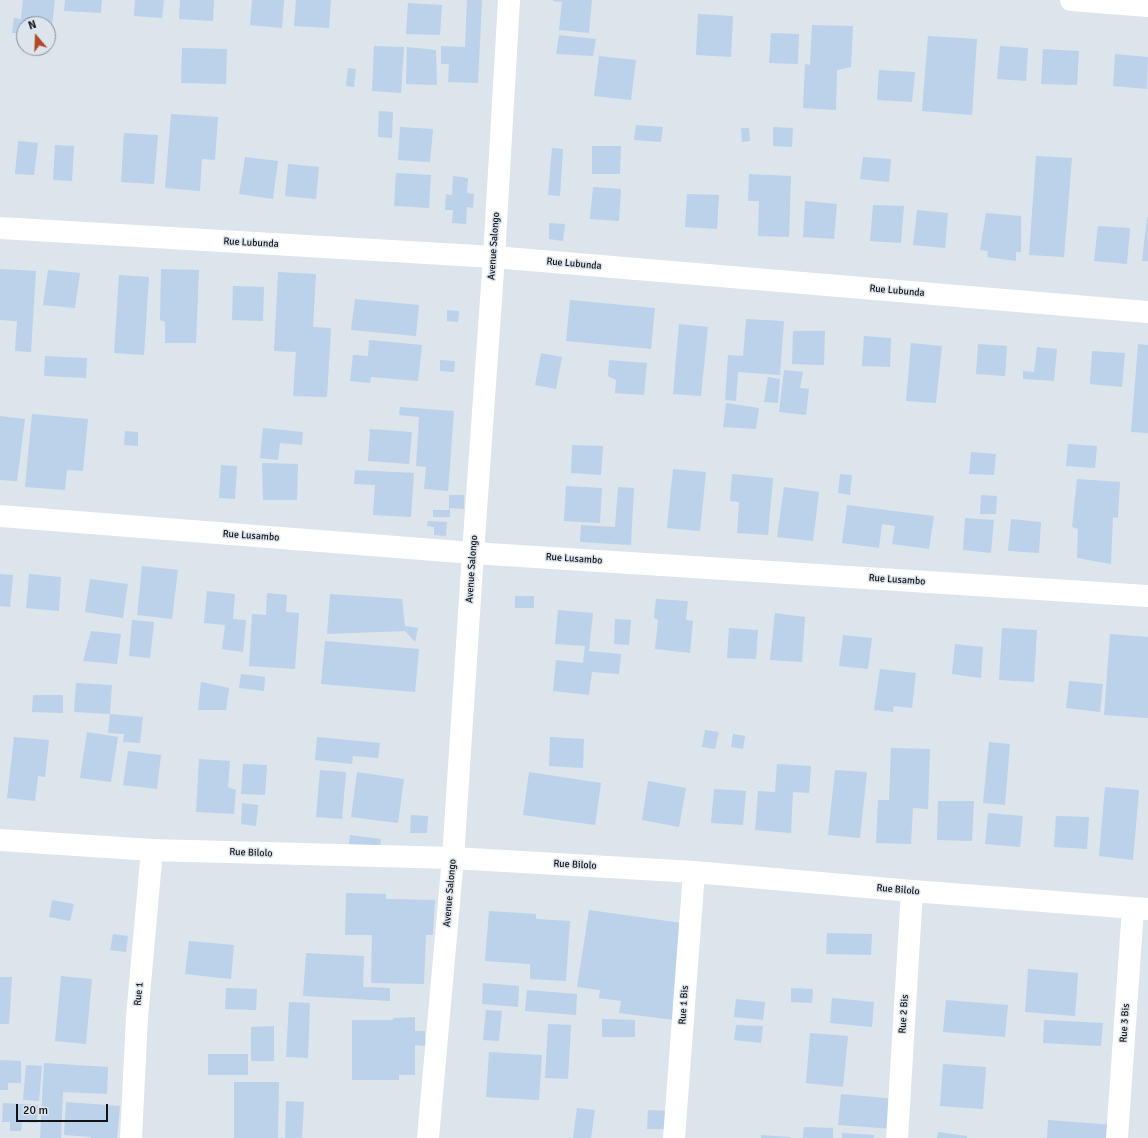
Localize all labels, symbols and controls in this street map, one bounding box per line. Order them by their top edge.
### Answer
north arrow [16,16,56,56]
text: N [27,18,38,33]
street label: Avenue Salongo [486,212,502,280]
street label: Rue Lubunda [223,236,279,250]
street label: Rue Lubunda [546,256,602,272]
street label: Rue Lubunda [869,283,925,299]
street label: Rue Lusambo [222,528,280,544]
street label: Avenue Salongo [464,535,480,603]
street label: Rue Lusambo [545,551,603,567]
street label: Rue Lusambo [868,572,926,588]
street label: Rue Bilolo [229,846,273,860]
street label: Rue Bilolo [553,858,597,872]
street label: Avenue Salongo [441,859,459,927]
street label: Rue Bilolo [876,882,920,898]
street label: Rue 1 [132,982,146,1006]
street label: Rue 1 Bis [677,985,691,1025]
street label: Rue 2 Bis [897,994,911,1034]
street label: Rue 3 Bis [1118,1003,1132,1043]
scale bar [18,1096,110,1122]
text: 20 m [23,1103,48,1118]

